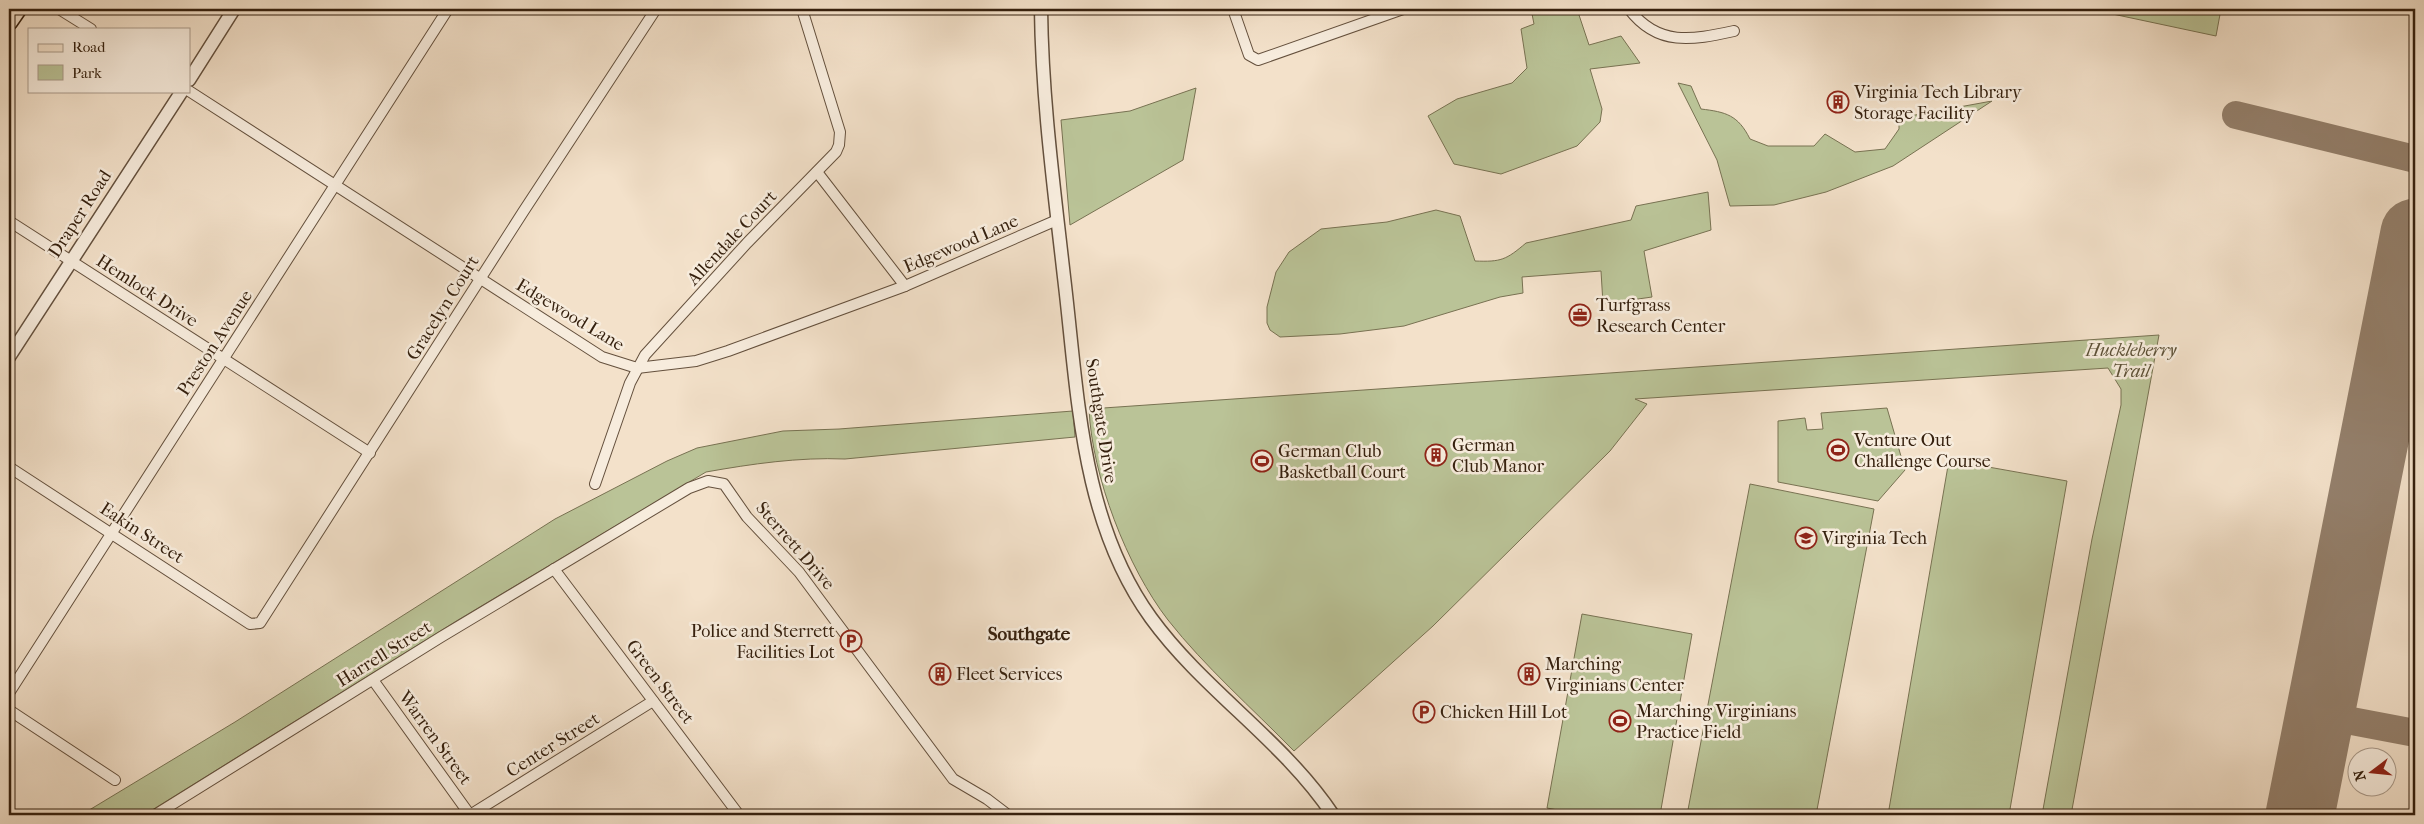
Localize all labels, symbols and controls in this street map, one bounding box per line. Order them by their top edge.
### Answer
legend [28,28,190,92]
text: Road [72,38,106,56]
text: Park [72,64,102,82]
place label: Virginia Tech Library Storage Facility [1853,82,2023,124]
building icon: Virginia Tech Library Storage Facility [1826,90,1850,114]
street label: Draper Road [44,166,116,262]
street label: Allendale Court [682,186,782,290]
street label: Edgewood Lane [900,210,1022,278]
street label: Hemlock Drive [92,250,202,332]
street label: Gracelyn Court [402,251,484,364]
street label: Edgewood Lane [512,274,628,356]
street label: Preston Avenue [173,286,257,400]
place label: Turfgrass Research Center [1596,295,1726,337]
office icon: Turfgrass Research Center [1568,303,1592,327]
park label: Huckleberry Trail [2085,340,2177,382]
street label: Southgate Drive [1081,357,1121,485]
place label: Venture Out Challenge Course [1853,430,1991,472]
place label: German Club Manor [1452,435,1545,477]
sports icon: Venture Out Challenge Course [1826,438,1850,462]
place label: German Club Basketball Court [1278,441,1407,483]
building icon: German Club Manor [1424,443,1448,467]
sports icon: German Club Basketball Court [1250,449,1274,473]
street label: Eakin Street [96,498,188,568]
street label: Sterrett Drive [751,498,839,594]
school or university icon: Virginia Tech [1794,526,1818,550]
place label: Virginia Tech [1821,528,1927,549]
street label: Harrell Street [333,616,436,691]
place label: Police and Sterrett Facilities Lot [691,621,836,663]
district label: Southgate [988,623,1071,645]
parking icon: Police and Sterrett Facilities Lot [839,629,863,653]
street label: Green Street [622,636,699,729]
place label: Marching Virginians Center [1544,654,1684,696]
building icon: Fleet Services [928,662,952,686]
building icon: Marching Virginians Center [1517,662,1541,686]
place label: Fleet Services [956,664,1063,685]
street label: Warren Street [393,686,476,789]
parking icon: Chicken Hill Lot [1412,700,1436,724]
place label: Marching Virginians Practice Field [1636,701,1797,743]
place label: Chicken Hill Lot [1440,702,1568,723]
street label: Center Street [503,708,604,782]
sports icon: Marching Virginians Practice Field [1608,709,1632,733]
north arrow [2346,746,2396,796]
text: N [2350,768,2370,783]

